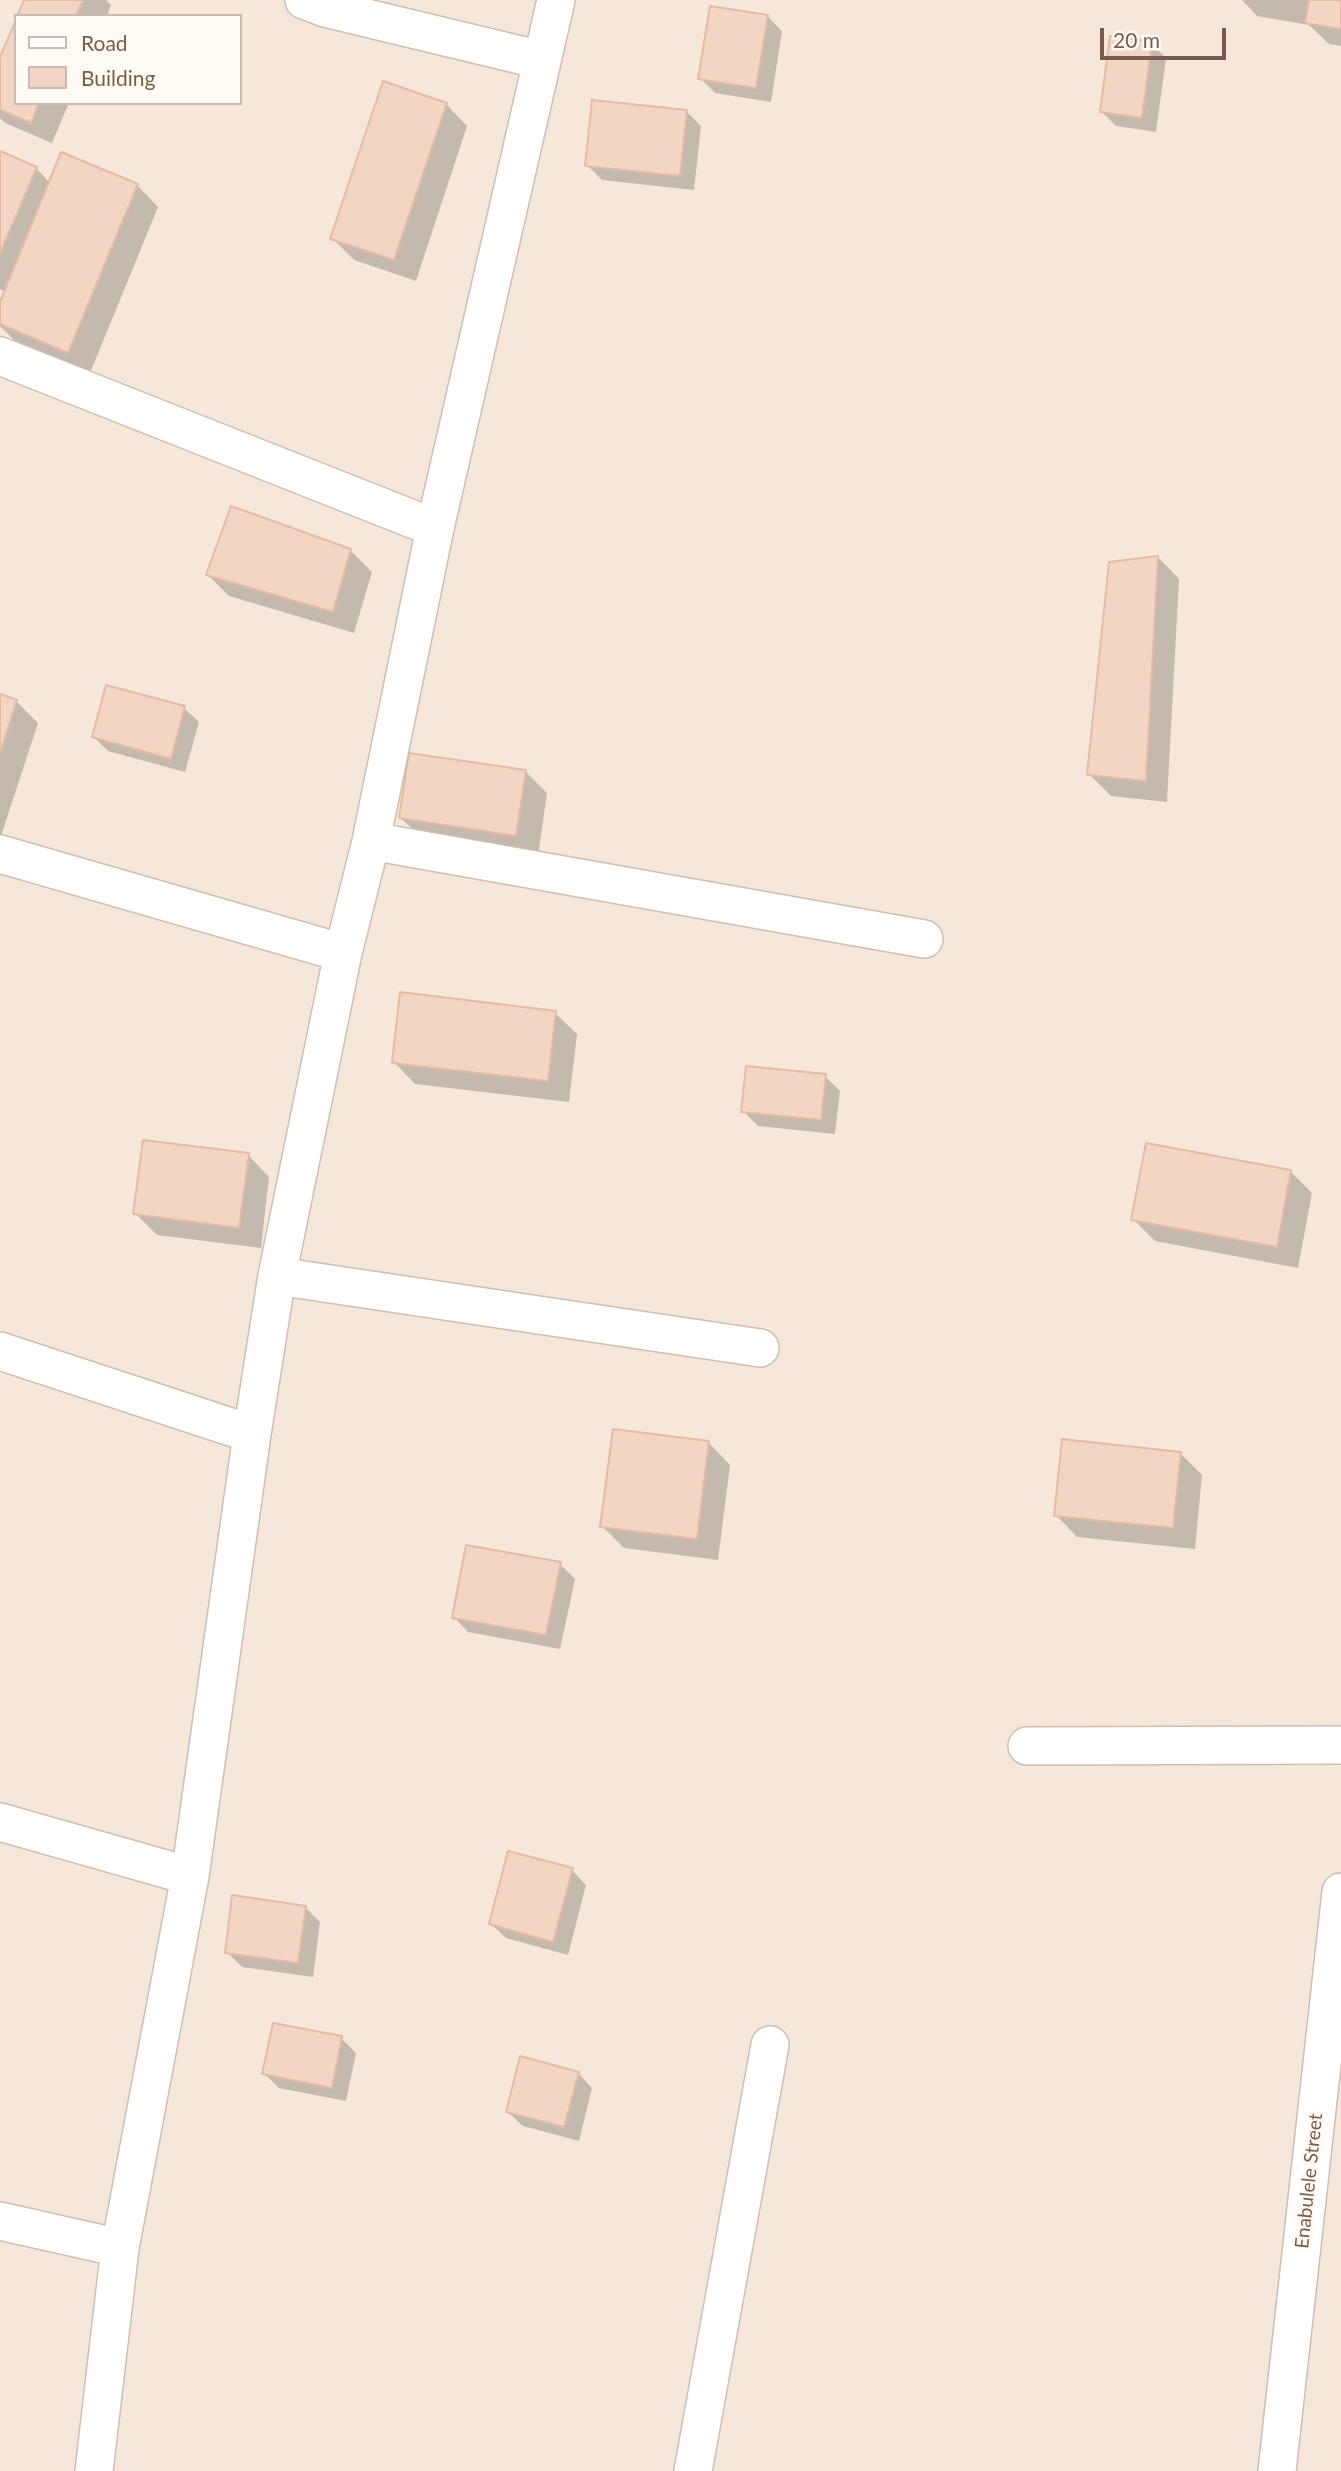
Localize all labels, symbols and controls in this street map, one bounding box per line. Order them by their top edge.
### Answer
legend [14,14,242,105]
scale bar [1103,14,1229,58]
text: 20 m [1113,27,1160,52]
text: Road [81,30,128,55]
text: Building [81,65,156,90]
street label: Enabulele Street [1291,2112,1327,2250]

